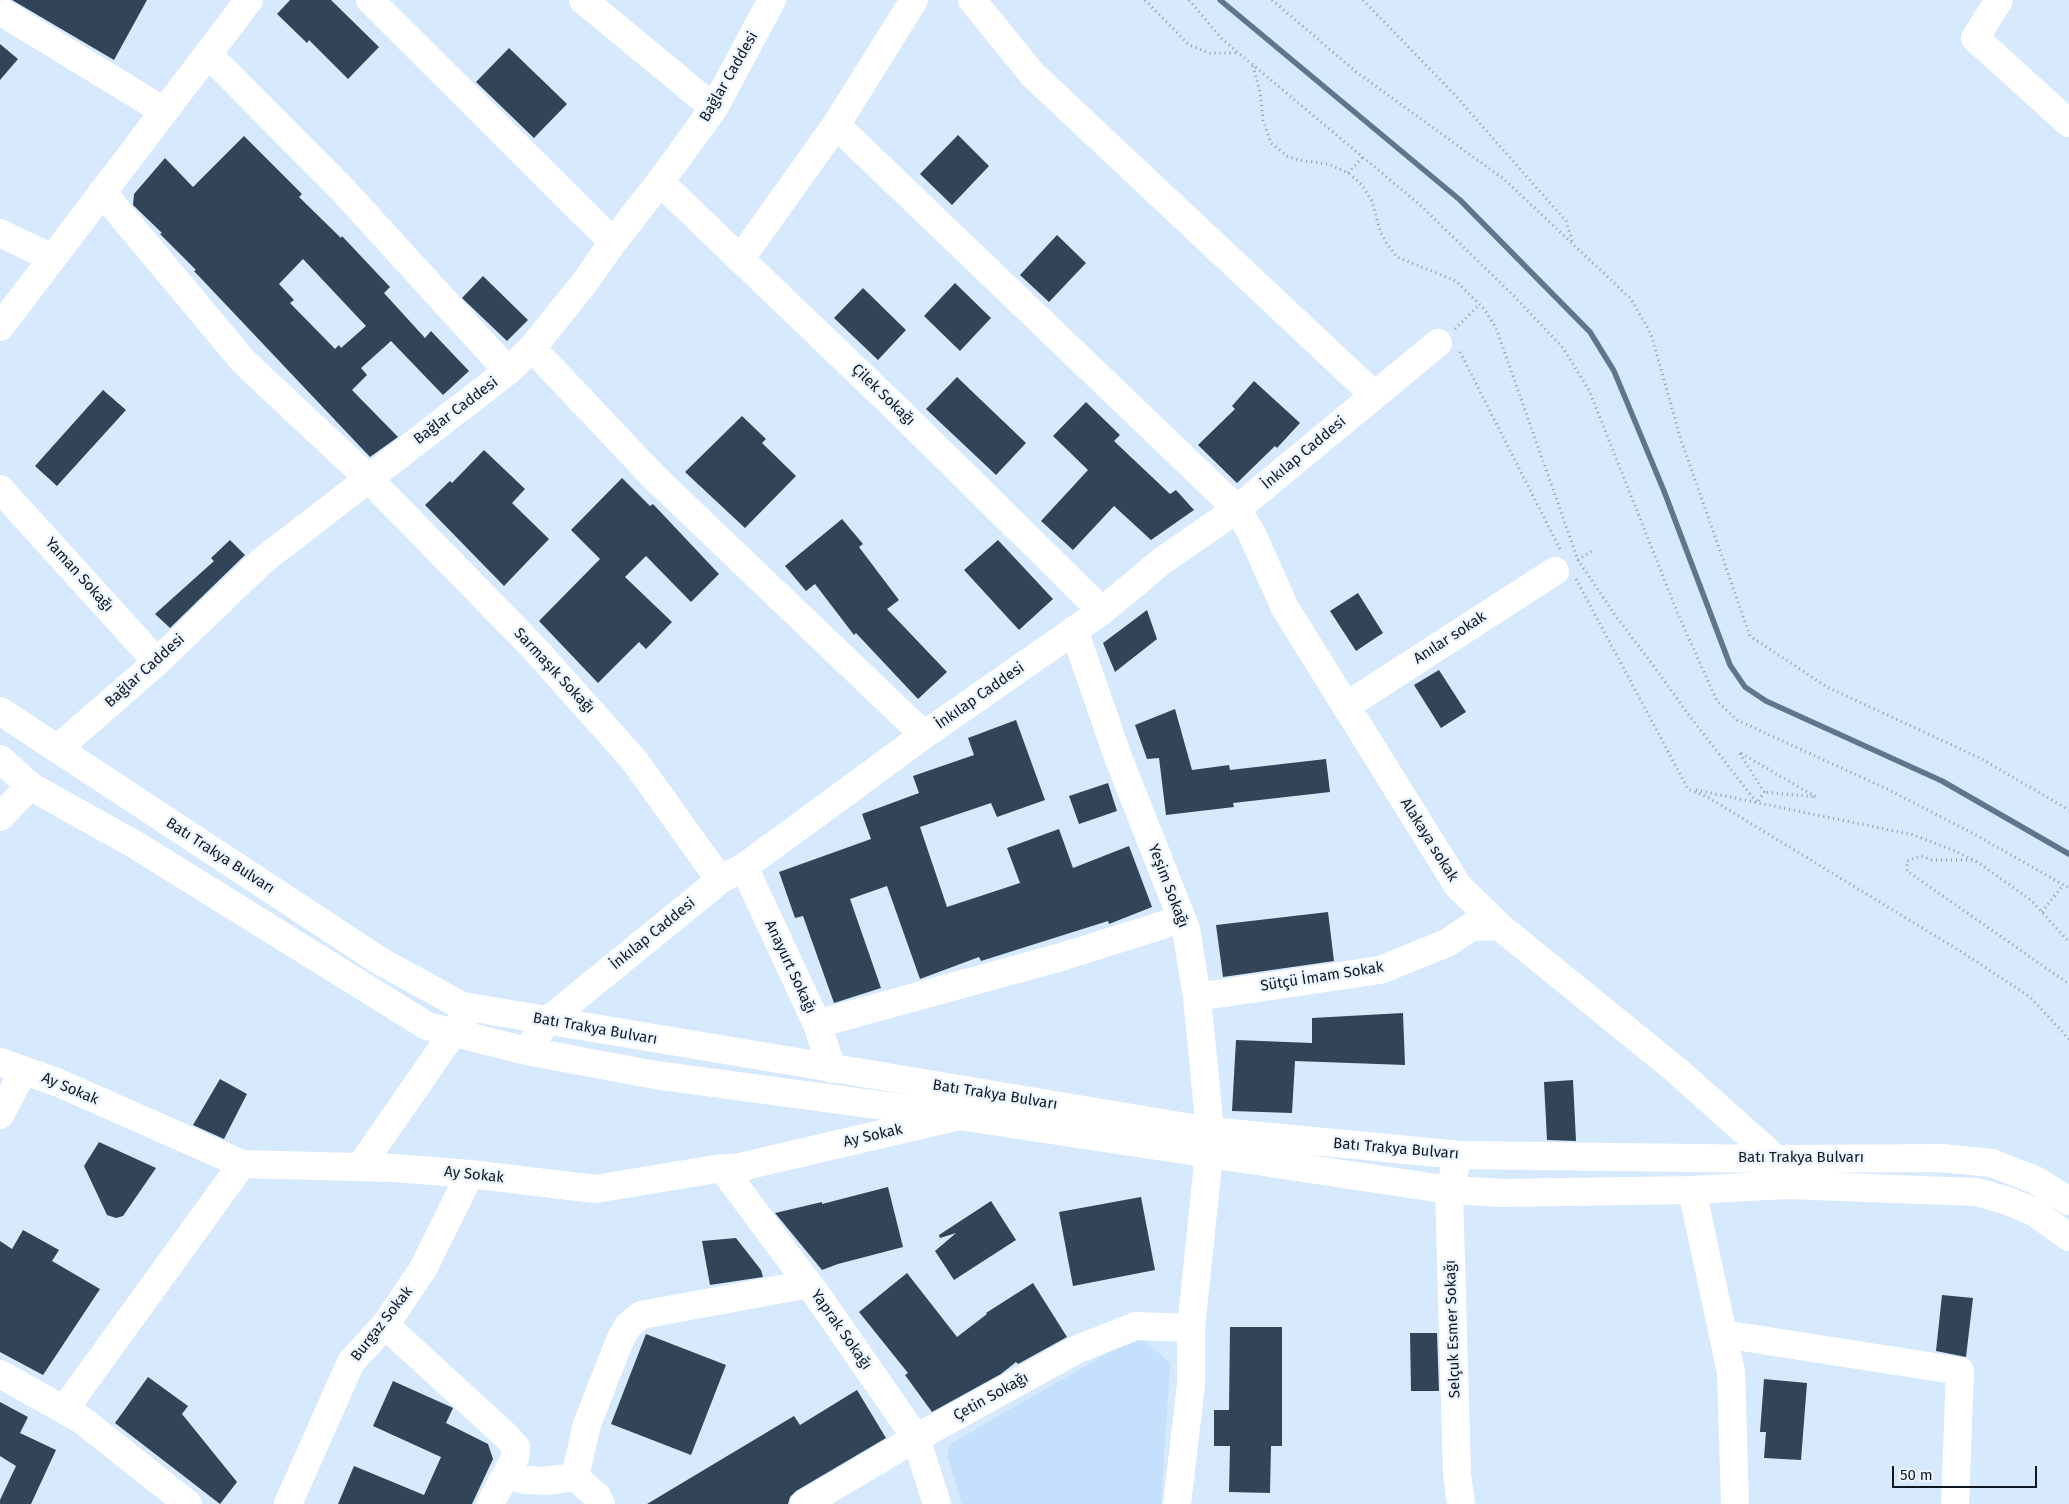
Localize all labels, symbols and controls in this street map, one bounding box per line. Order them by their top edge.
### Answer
street label: Bağlar Caddesi [696,29,762,125]
street label: Çilek Sokağı [848,360,918,430]
street label: Bağlar Caddesi [410,373,502,449]
street label: İnkılap Caddesi [1258,413,1350,493]
street label: Yaman Sokağı [41,534,117,616]
street label: Anılar sokak [1410,608,1490,668]
street label: Sarmaşık Sokağı [510,625,598,717]
street label: Bağlar Caddesi [101,631,189,711]
street label: İnkılap Caddesi [932,659,1028,733]
street label: Alakaya sokak [1396,795,1462,885]
street label: Batı Trakya Bulvarı [162,814,278,898]
street label: Yeşim Sokağı [1144,842,1192,930]
street label: İnkılap Caddesi [607,894,699,974]
street label: Anayurt Sokağı [760,917,820,1017]
street label: Sütçü İmam Sokak [1259,958,1385,996]
street label: Batı Trakya Bulvarı [531,1009,659,1049]
street label: Ay Sokak [39,1069,101,1109]
street label: Batı Trakya Bulvarı [931,1076,1059,1114]
street label: Ay Sokak [842,1120,904,1152]
street label: Batı Trakya Bulvarı [1332,1135,1460,1163]
street label: Batı Trakya Bulvarı [1738,1149,1864,1167]
street label: Ay Sokak [443,1163,505,1187]
street label: Selçuk Esmer Sokağı [1442,1260,1464,1398]
street label: Burgaz Sokak [347,1283,417,1365]
street label: Yaprak Sokağı [807,1286,875,1374]
street label: Çetin Sokağı [950,1369,1032,1425]
scale bar [1894,1456,2039,1488]
text: 50 m [1900,1466,1933,1484]

